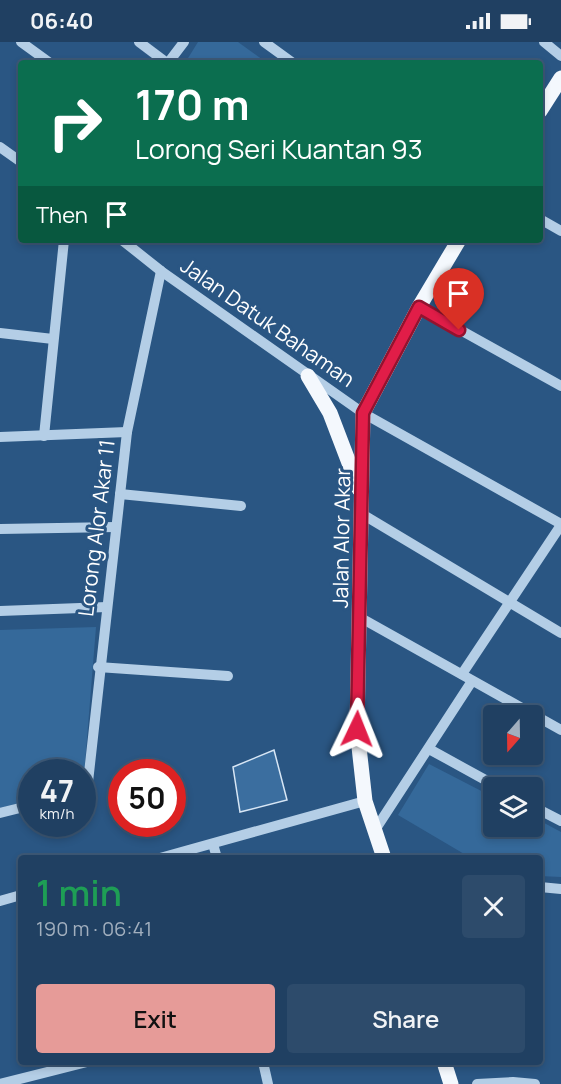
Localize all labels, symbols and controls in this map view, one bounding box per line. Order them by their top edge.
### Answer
text: 06:40 [30,6,94,36]
text: 170 m [135,75,250,133]
icon: right [36,84,114,162]
text: Lorong Seri Kuantan 93 [135,130,423,167]
icon: arrive [100,198,133,231]
text: Then [36,200,88,230]
street label: Jalan Datuk Bahaman [175,251,361,393]
pin [433,268,484,330]
icon: arrive [442,277,475,310]
street label: Lorong Alor Akar 11 [71,438,121,618]
street label: Jalan Alor Akar [326,467,356,608]
position arrow [325,697,389,761]
north arrow [483,705,543,765]
map controls [483,705,543,837]
speed limit sign: 50 [108,759,186,837]
text: 47 [40,770,74,811]
button: layers [483,777,543,837]
text: km/h [40,803,74,824]
text: 1 min [36,868,122,917]
button: close [462,875,525,938]
text: 190 m · 06:41 [36,915,152,942]
button: Exit [36,984,275,1053]
button: Share [287,984,525,1053]

